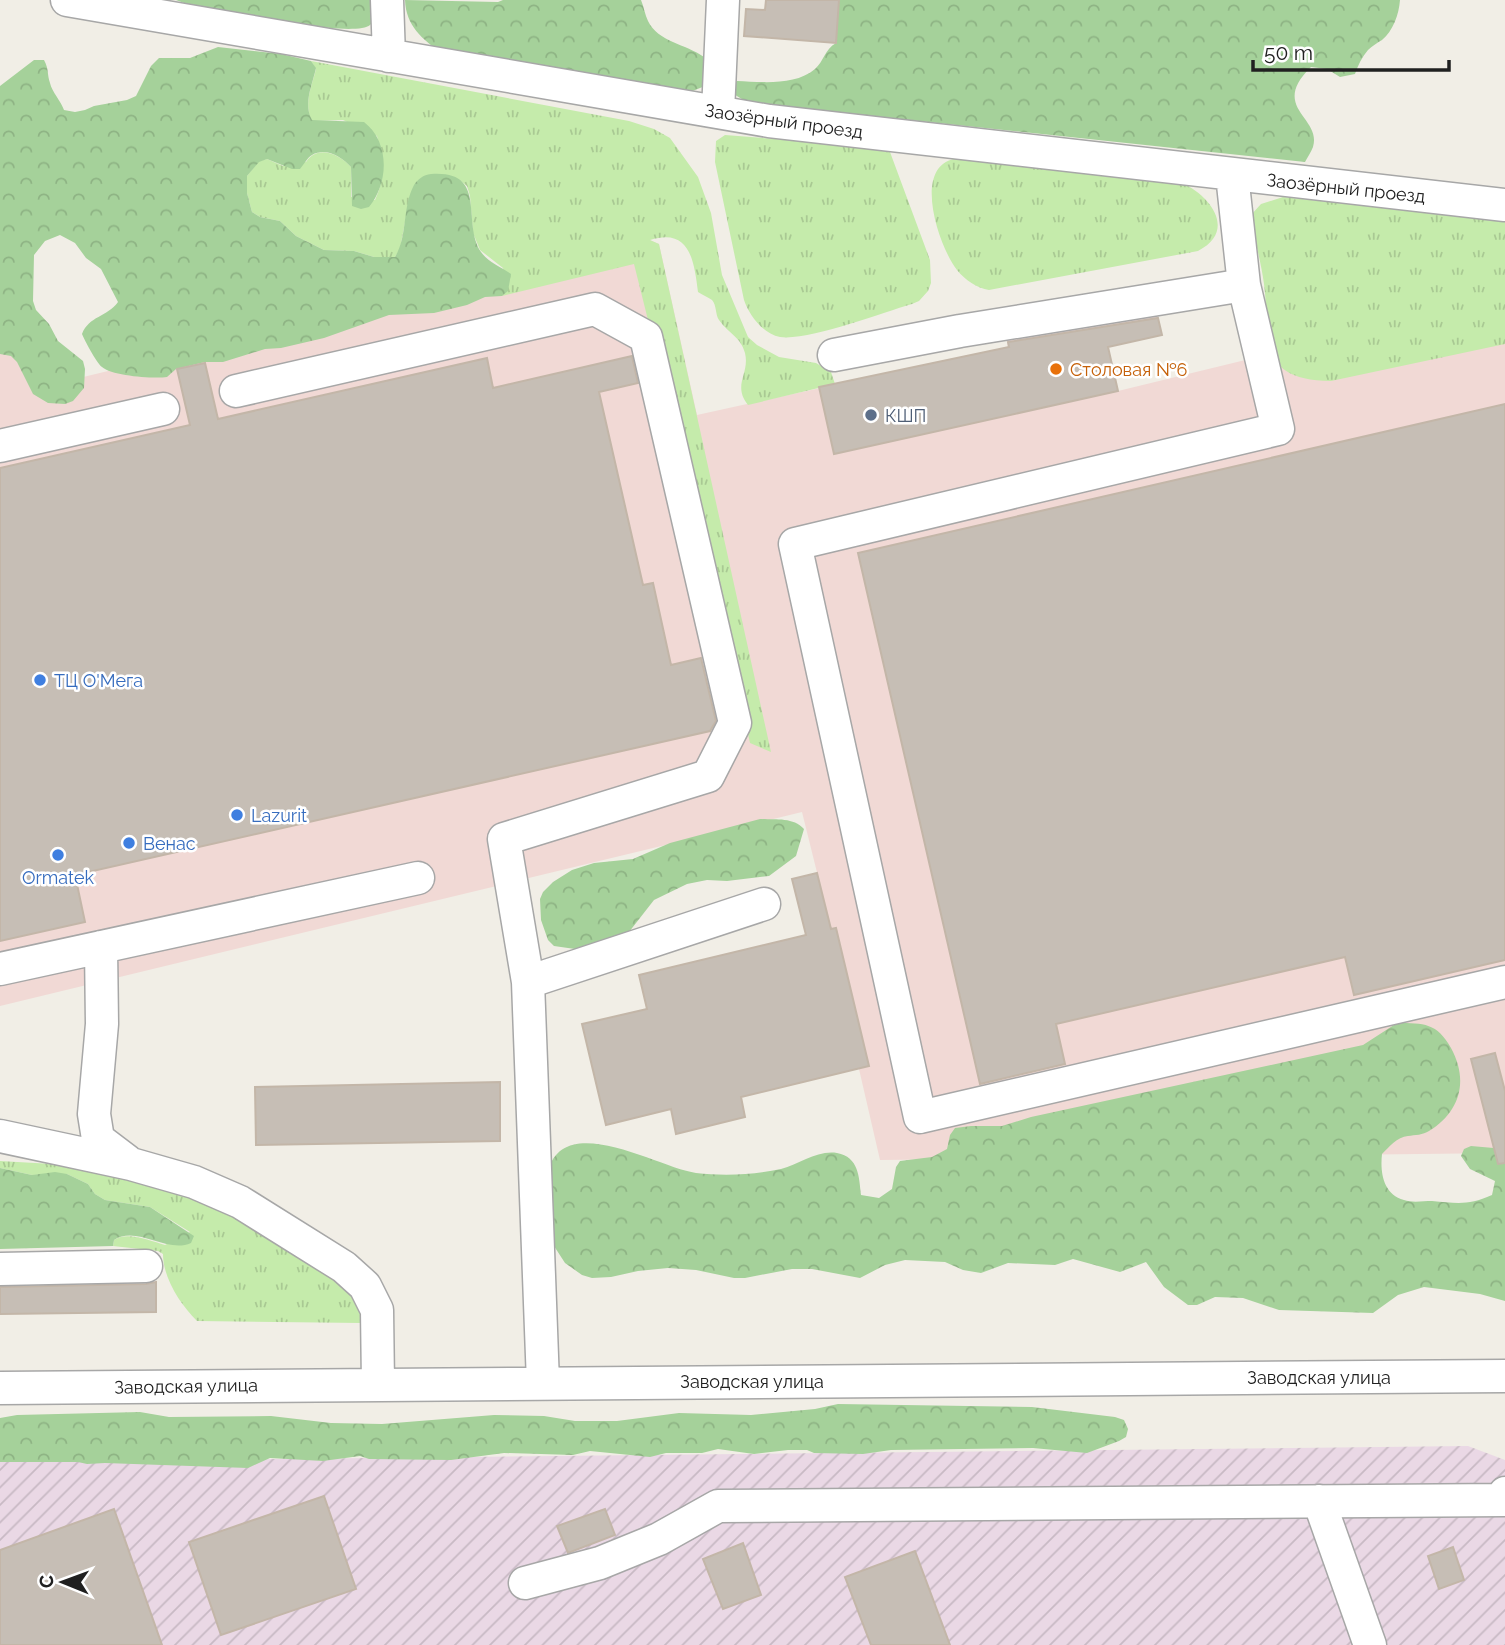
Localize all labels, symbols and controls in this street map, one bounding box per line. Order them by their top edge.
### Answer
scale bar [1253,28,1449,72]
text: 50 m [1264,40,1313,65]
street label: Заозёрный проезд [704,99,864,143]
street label: Заозёрный проезд [1266,169,1426,207]
place label: Столовая №6 [1070,359,1187,380]
marker: Столовая №6 [1048,361,1064,377]
place label: КШП [885,405,926,426]
marker: КШП [863,407,879,423]
place label: ТЦ О'Мега [54,670,143,691]
marker: ТЦ О'Мега [32,672,48,688]
place label: Lazurit [251,805,307,826]
marker: Lazurit [229,807,245,823]
place label: Венас [143,833,196,854]
marker: Венас [121,835,137,851]
marker: Ormatek [50,847,66,863]
place label: Ormatek [22,867,94,888]
street label: Заводская улица [1247,1367,1391,1388]
street label: Заводская улица [680,1371,824,1392]
street label: Заводская улица [114,1374,258,1398]
north arrow [28,1547,98,1617]
text: С [35,1575,57,1588]

